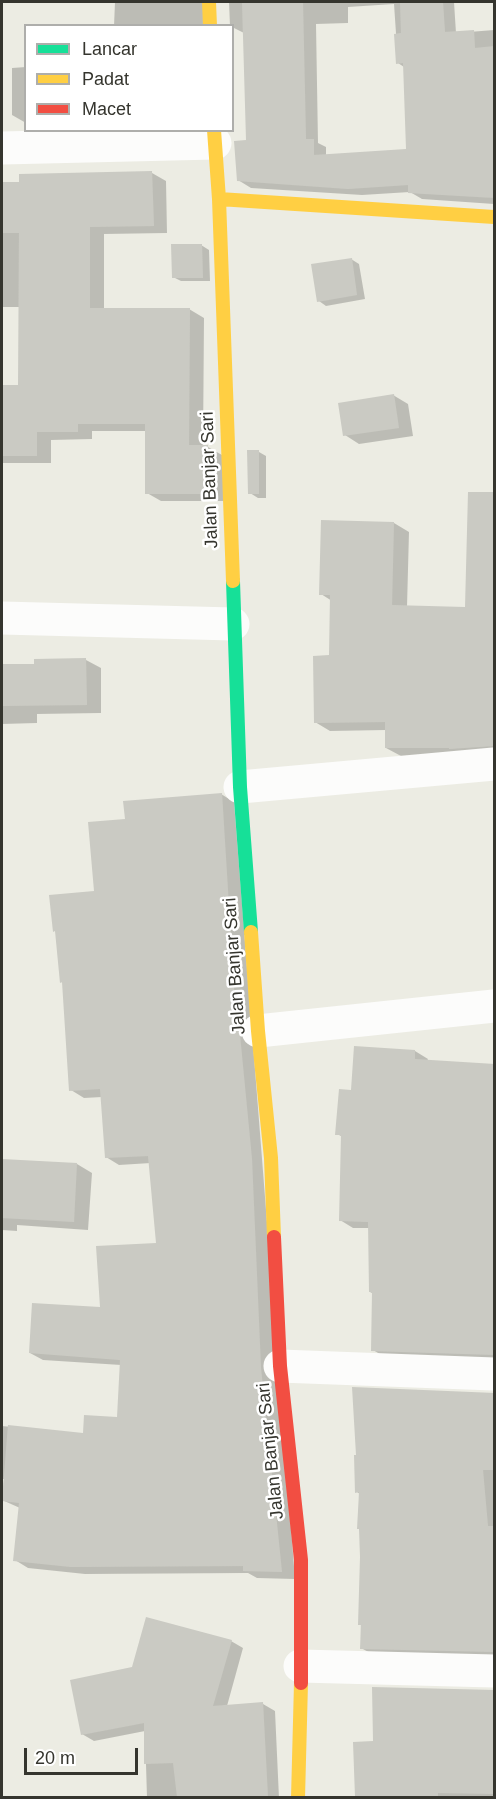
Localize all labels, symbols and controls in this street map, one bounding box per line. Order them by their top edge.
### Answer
legend [24,24,234,132]
text: Lancar [82,39,137,59]
text: Padat [82,69,129,89]
text: Macet [82,99,131,119]
street label: Jalan Banjar Sari [197,411,223,549]
street label: Jalan Banjar Sari [219,897,251,1035]
street label: Jalan Banjar Sari [253,1382,289,1520]
scale bar [27,1736,141,1774]
text: 20 m [35,1748,75,1768]

